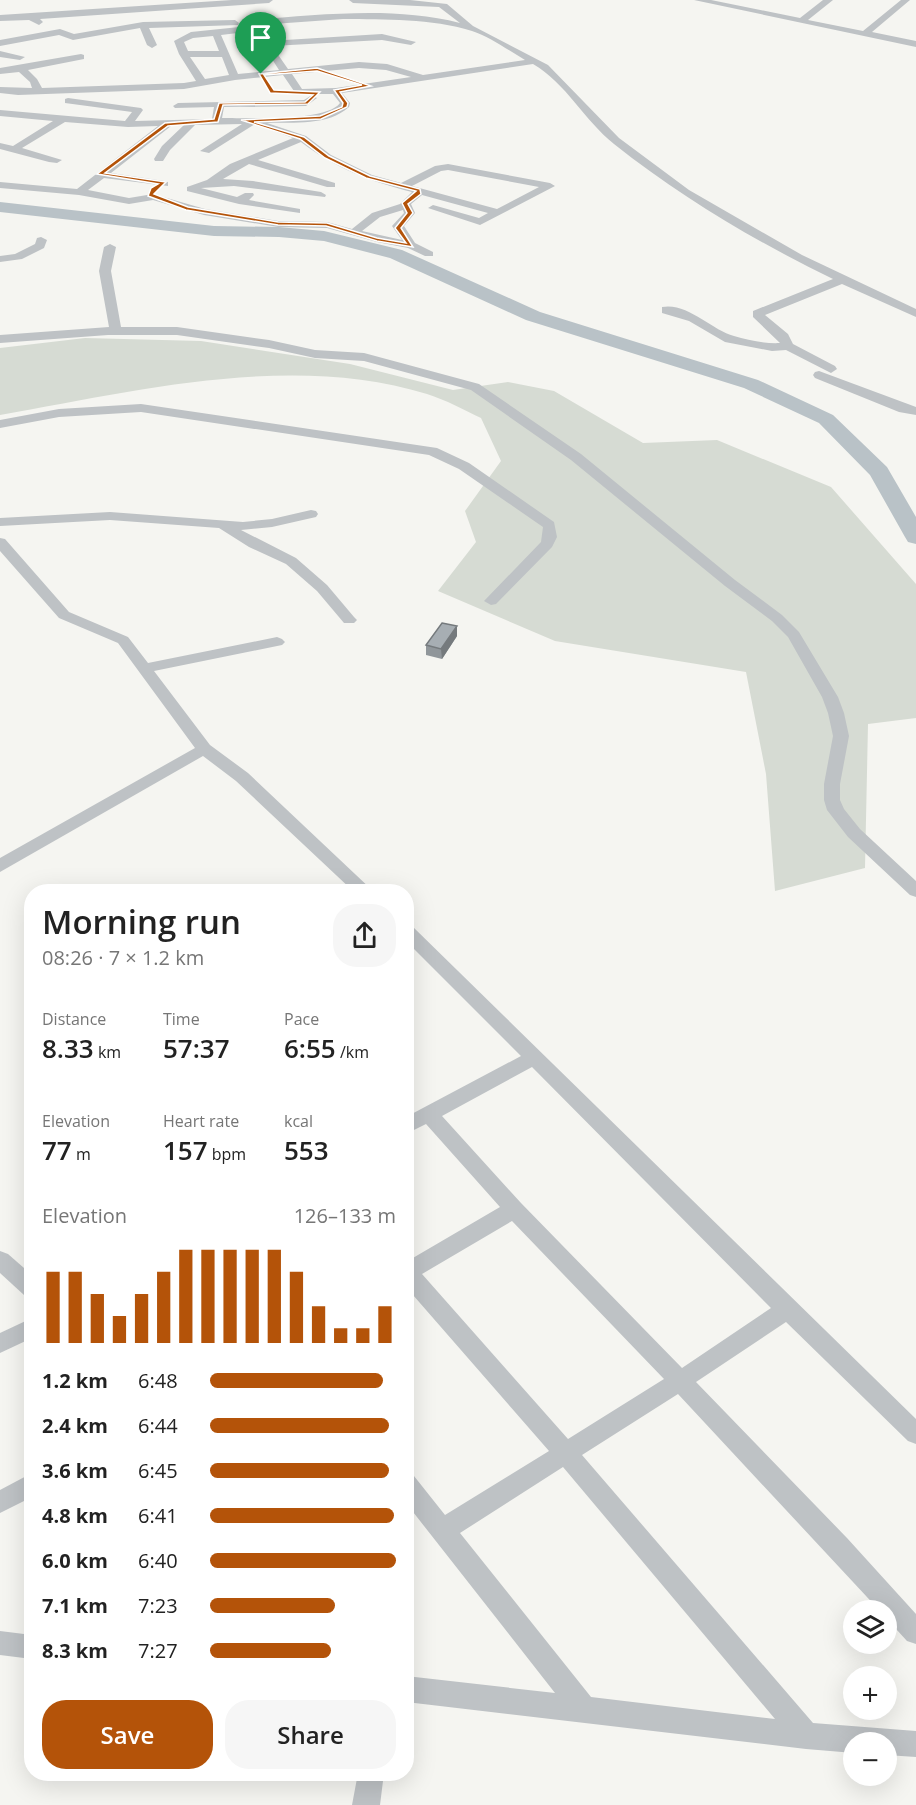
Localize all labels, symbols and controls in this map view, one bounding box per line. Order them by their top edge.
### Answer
pin [235,12,286,74]
icon: arrive [244,21,277,54]
text: Morning run [42,899,241,944]
button: share [333,904,396,967]
text: 08:26 · 7 × 1.2 km [42,944,204,971]
text: Distance [42,1008,106,1030]
text: Time [163,1008,200,1030]
text: Pace [284,1008,319,1030]
text: 8.33 [42,1030,94,1066]
text: 57:37 [163,1030,230,1066]
text: 6:55 [284,1030,336,1066]
text: km [94,1041,121,1063]
text: /km [336,1041,369,1063]
text: Elevation [42,1110,110,1132]
text: Heart rate [163,1110,239,1132]
text: kcal [284,1110,313,1132]
text: 77 [42,1132,72,1168]
text: 157 [163,1132,208,1168]
text: 553 [284,1132,329,1168]
text: m [72,1143,91,1165]
text: bpm [208,1143,246,1165]
text: Elevation [42,1202,127,1229]
text: 126–133 m [294,1202,396,1229]
text: 1.2 km [42,1367,108,1394]
text: 6:48 [138,1367,178,1394]
text: 2.4 km [42,1412,108,1439]
text: 6:44 [138,1412,178,1439]
text: 3.6 km [42,1457,108,1484]
text: 6:45 [138,1457,178,1484]
text: 4.8 km [42,1502,108,1529]
text: 6:41 [138,1502,178,1529]
text: 6.0 km [42,1547,108,1574]
text: 6:40 [138,1547,178,1574]
text: 7.1 km [42,1592,108,1619]
text: 7:23 [138,1592,178,1619]
map controls [843,1600,897,1786]
button: layers [843,1600,897,1654]
text: 8.3 km [42,1637,108,1664]
text: 7:27 [138,1637,178,1664]
button: + [843,1666,897,1720]
button: Save [42,1700,213,1769]
button: Share [225,1700,396,1769]
button: − [843,1732,897,1786]

